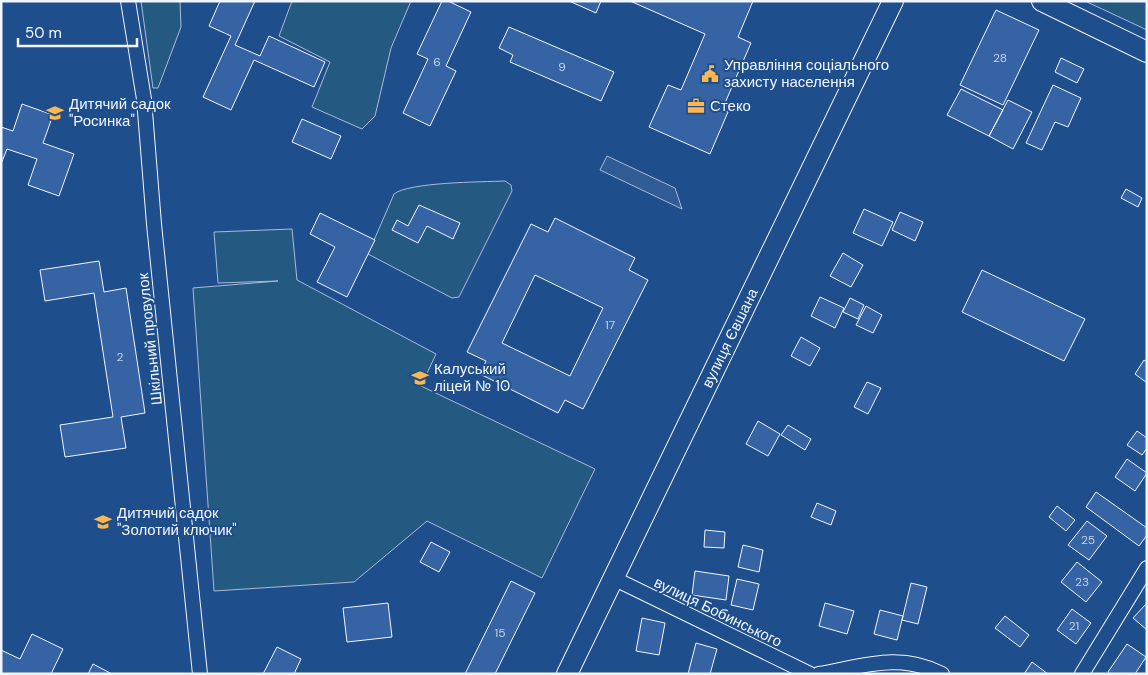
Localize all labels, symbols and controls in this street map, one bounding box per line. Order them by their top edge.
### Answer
scale bar [18,15,136,47]
text: 50 m [25,23,62,43]
house number: 28 [993,50,1007,66]
house number: 6 [433,54,441,70]
place label: Управління соціального захисту населення [724,55,889,92]
house number: 9 [558,59,566,75]
public building icon: Управління соціального захисту населення [700,64,720,84]
place label: Дитячий садок "Росинка" [69,94,171,131]
office icon: Стеко [686,96,706,116]
place label: Стеко [710,96,751,116]
school or university icon: Дитячий садок "Росинка" [45,103,65,123]
street label: Шкільний провулок [133,272,167,406]
street label: вулиця Євшана [697,284,763,391]
house number: 17 [605,317,615,333]
house number: 2 [117,349,124,365]
place label: Калуський ліцей № 10 [434,359,510,396]
school or university icon: Калуський ліцей № 10 [410,368,430,388]
place label: Дитячий садок "Золотий ключик" [117,503,237,540]
school or university icon: Дитячий садок "Золотий ключик" [93,512,113,532]
house number: 25 [1081,532,1095,548]
street label: вулиця Бобинського [651,572,785,652]
house number: 23 [1075,574,1089,590]
house number: 21 [1069,618,1079,634]
house number: 15 [494,625,506,641]

